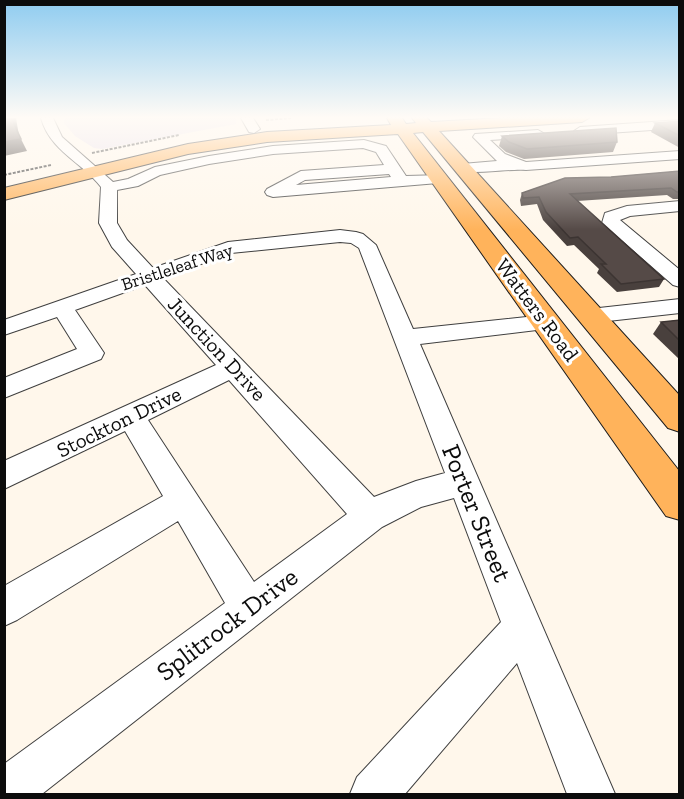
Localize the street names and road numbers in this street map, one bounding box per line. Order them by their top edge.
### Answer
street label: Bristleleaf Way [118,238,236,295]
street label: Watters Road [491,253,584,366]
street label: Junction Drive [163,291,272,406]
street label: Stockton Drive [53,381,185,462]
street label: Porter Street [435,440,519,587]
street label: Splitrock Drive [150,560,304,688]

